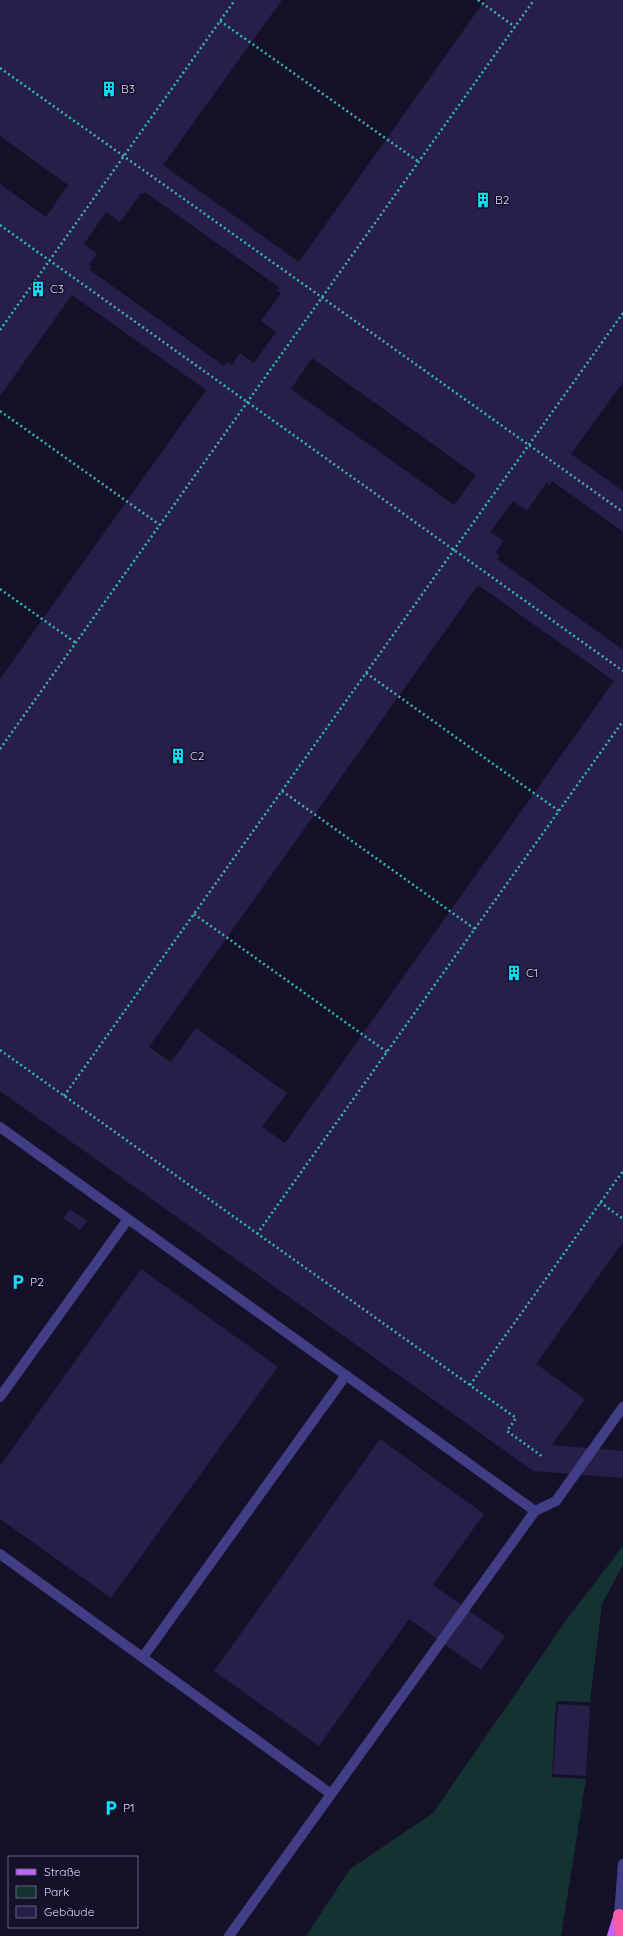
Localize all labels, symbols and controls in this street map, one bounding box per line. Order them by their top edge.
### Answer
building icon: B3 [100,80,118,98]
place label: B3 [121,81,135,96]
building icon: B2 [474,191,492,209]
place label: B2 [495,192,510,207]
building icon: C3 [29,280,47,298]
place label: C3 [50,281,64,296]
building icon: C2 [169,747,187,765]
place label: C2 [190,748,205,763]
building icon: C1 [505,964,523,982]
place label: C1 [526,965,538,980]
parking icon: P2 [9,1273,27,1291]
place label: P2 [30,1274,44,1289]
parking icon: P1 [102,1799,120,1817]
place label: P1 [123,1800,135,1815]
legend [8,1856,138,1928]
text: Straße [44,1864,81,1879]
text: Park [44,1884,69,1899]
text: Gebäude [44,1904,95,1919]

